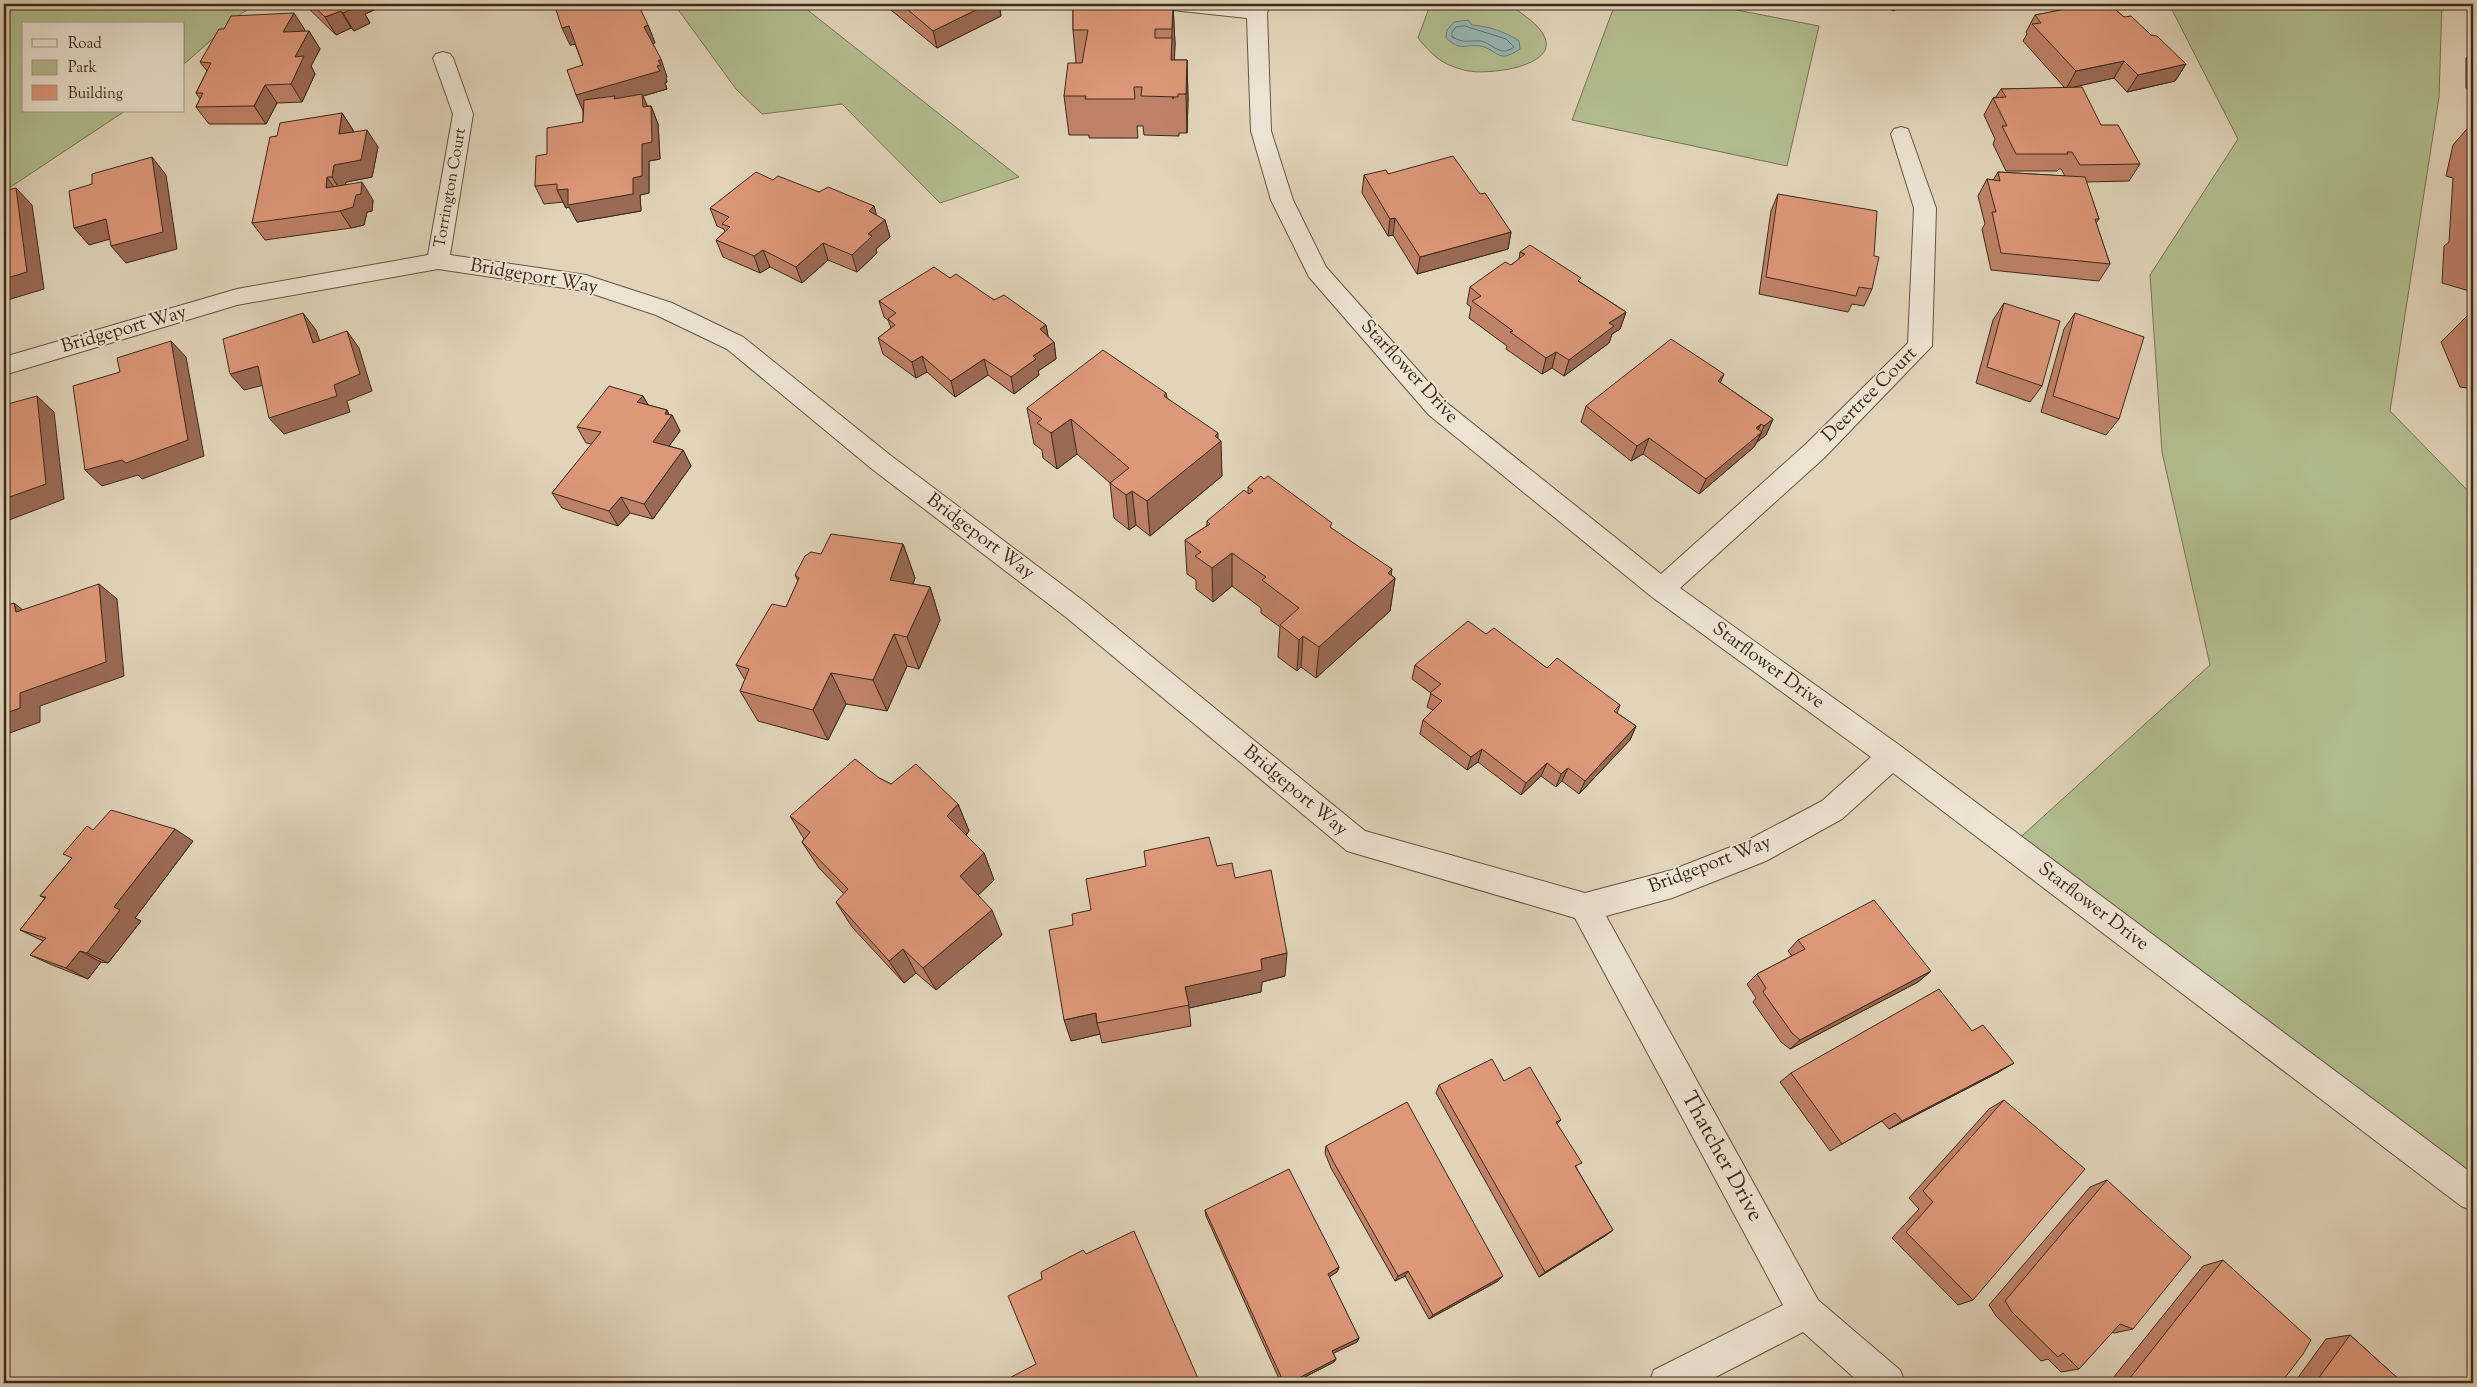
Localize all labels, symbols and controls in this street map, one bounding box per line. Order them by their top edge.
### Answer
legend [22,22,185,112]
text: Road [68,34,102,55]
text: Park [68,58,97,79]
text: Building [68,84,123,105]
street label: Torrington Court [429,126,473,250]
street label: Bridgeport Way [468,252,601,302]
street label: Bridgeport Way [58,299,190,361]
street label: Starflower Drive [1354,314,1464,430]
street label: Deertree Court [1816,341,1924,449]
street label: Bridgeport Way [920,487,1040,587]
street label: Starflower Drive [1706,616,1830,716]
street label: Bridgeport Way [1237,739,1354,843]
street label: Bridgeport Way [1645,829,1776,901]
street label: Starflower Drive [2032,856,2154,958]
street label: Thatcher Drive [1672,1086,1770,1228]

